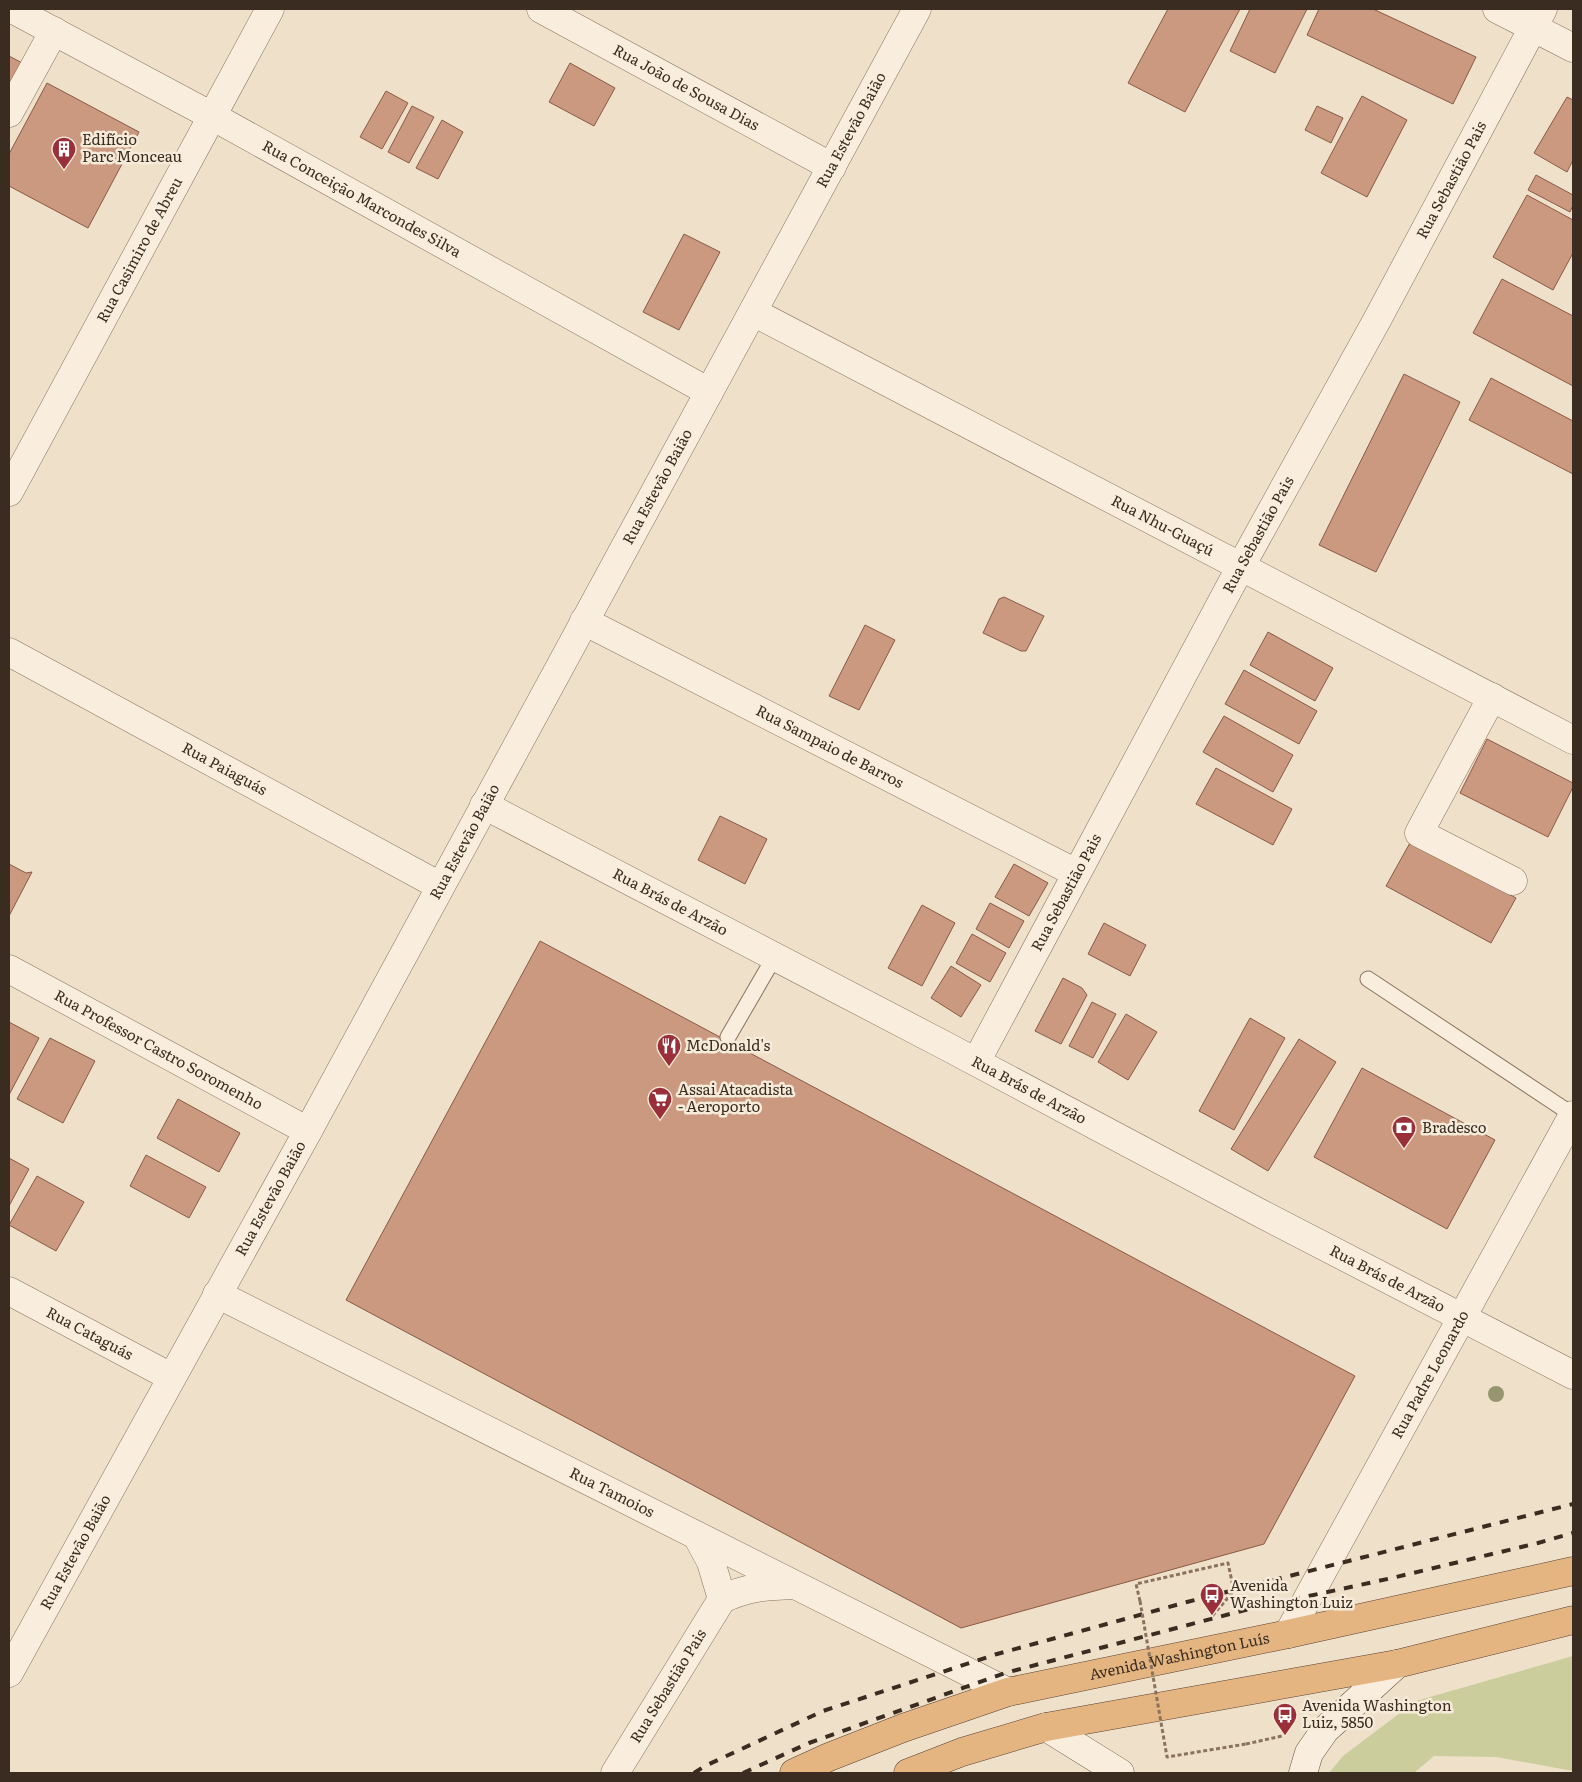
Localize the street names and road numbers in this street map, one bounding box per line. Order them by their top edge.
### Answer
street label: Rua João de Sousa Dias [609,37,764,136]
street label: Rua Estevão Baião [809,67,891,191]
street label: Rua Sebastião Pais [1409,116,1491,242]
street label: Rua Conceição Marcondes Silva [259,133,467,263]
street label: Rua Casimiro de Abreu [90,172,187,326]
street label: Rua Estevão Baião [616,424,697,548]
street label: Rua Sebastião Pais [1216,471,1299,597]
street label: Rua Nhu-Guaçú [1108,488,1219,561]
street label: Rua Sampaio de Barros [752,698,908,793]
street label: Rua Paiaguás [178,735,272,800]
street label: Rua Estevão Baião [423,779,505,903]
street label: Rua Sebastião Pais [1024,829,1106,955]
street label: Rua Brás de Arzão [609,861,733,941]
street label: Rua Professor Castro Soromenho [51,983,268,1115]
street label: Rua Brás de Arzão [968,1049,1091,1129]
street label: Rua Estevão Baião [228,1136,311,1260]
street label: Rua Brás de Arzão [1326,1238,1450,1317]
street label: Rua Cataguás [43,1300,138,1365]
street label: Rua Padre Leonardo [1385,1305,1474,1442]
street label: Rua Tamoios [566,1460,659,1522]
street label: Rua Estevão Baião [33,1489,116,1613]
street label: Rua Sebastião Pais [623,1623,711,1747]
street label: Avenida Washington Luís [1087,1625,1271,1685]

